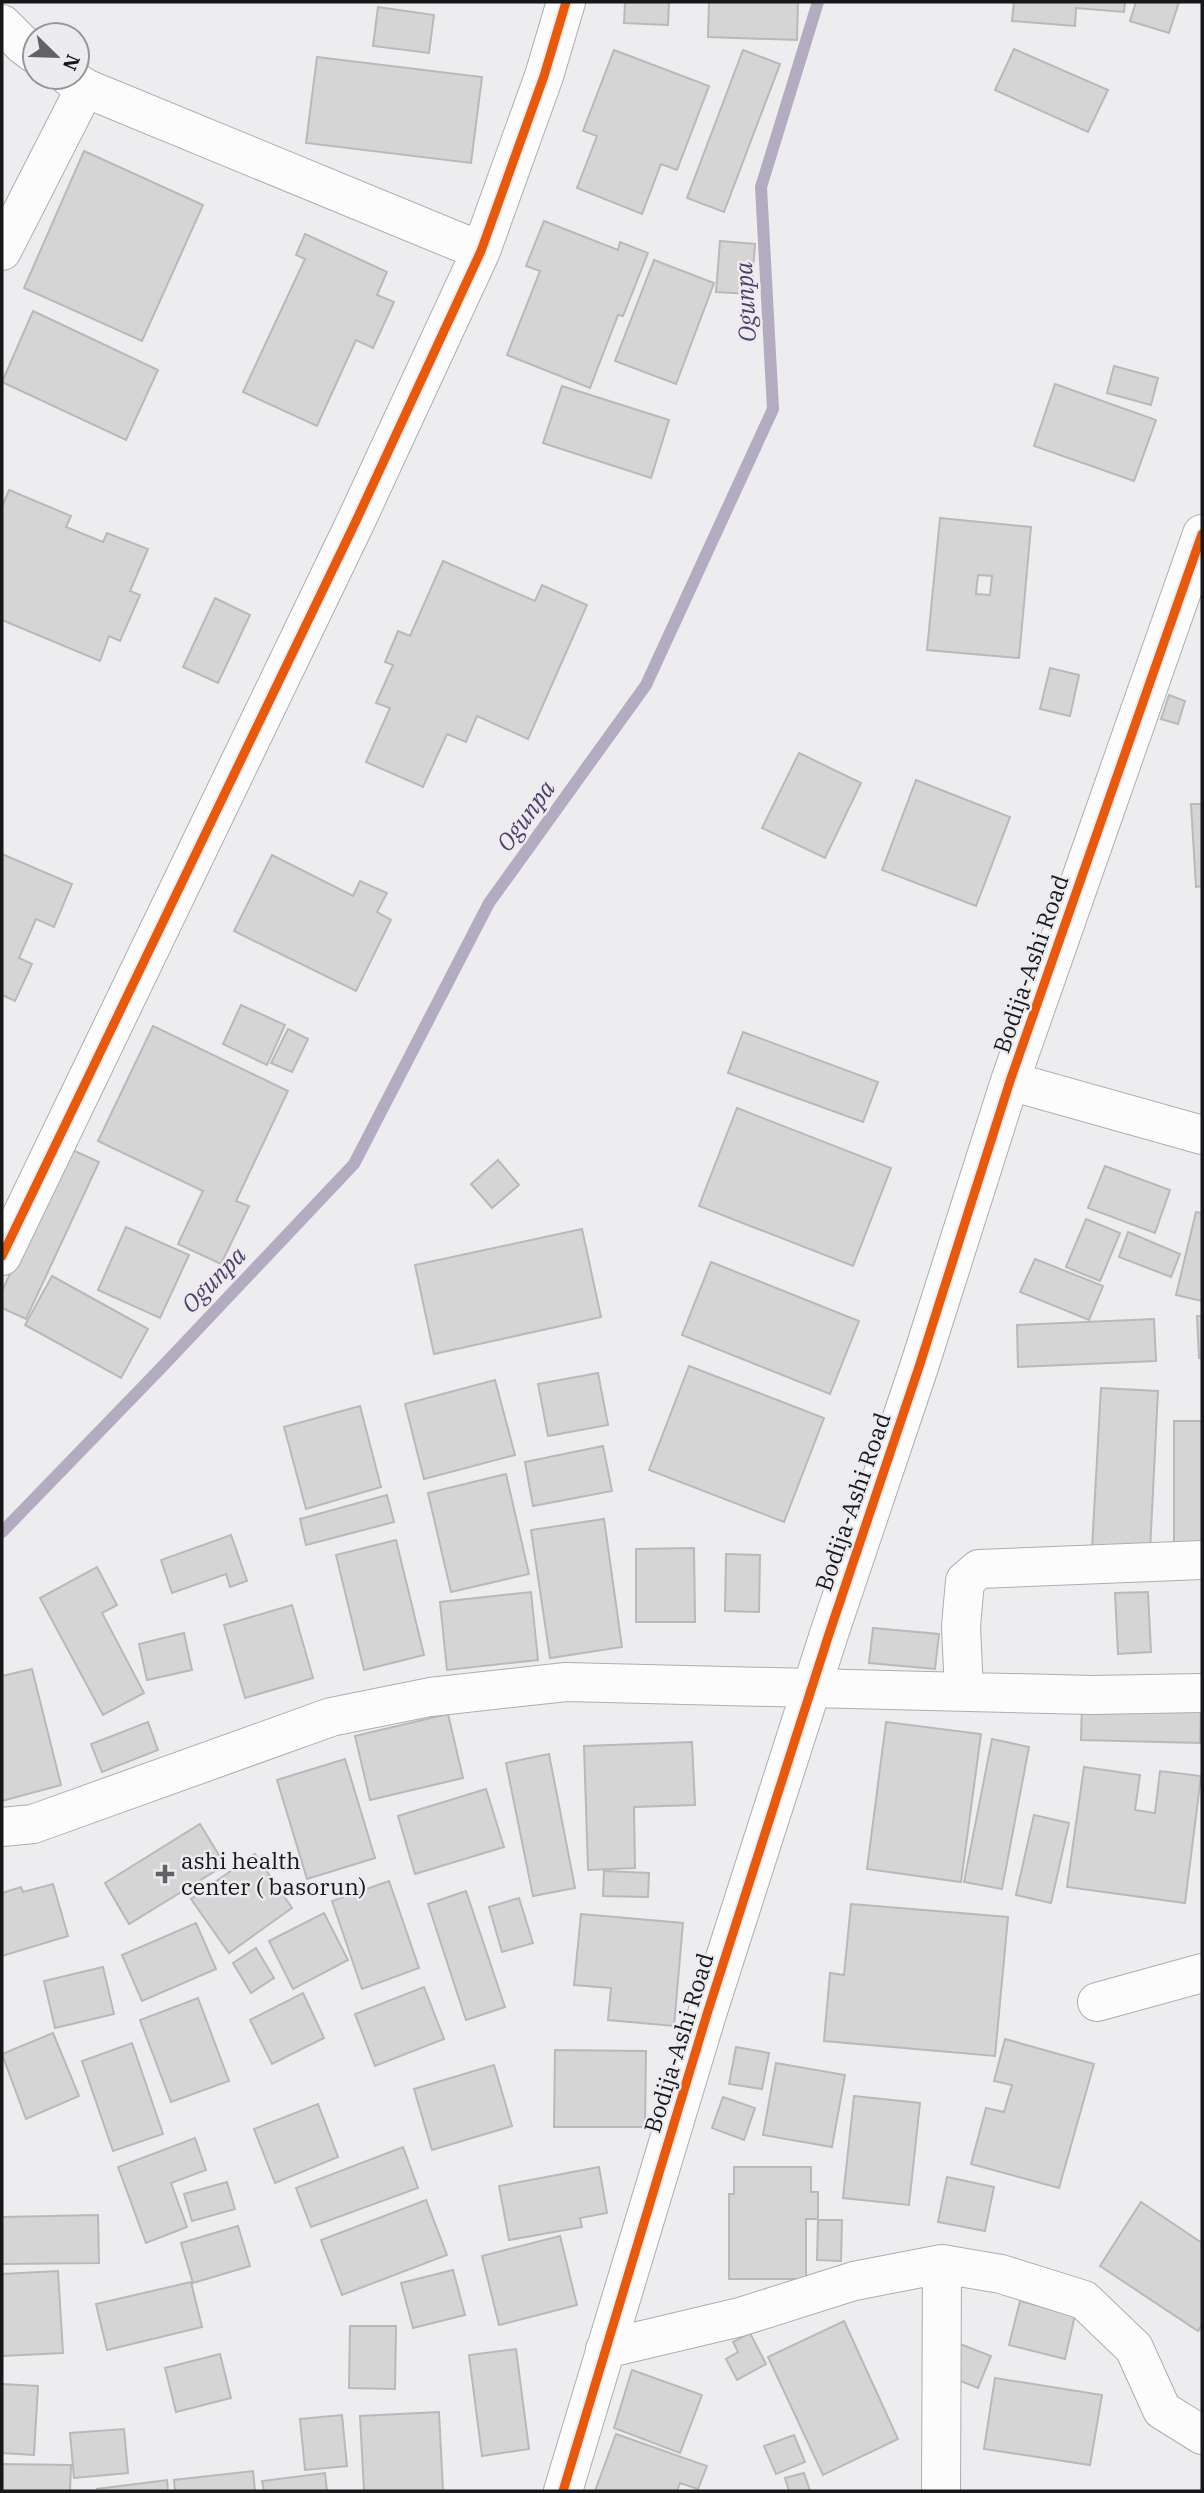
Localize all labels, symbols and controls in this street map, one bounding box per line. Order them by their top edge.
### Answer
north arrow [21,21,91,91]
text: N [58,51,86,74]
water label: Ogunpa [727,261,763,343]
water label: Ogunpa [489,774,562,857]
street label: Bodija-Ashi Road [985,871,1075,1057]
water label: Ogunpa [174,1239,253,1319]
street label: Bodija-Ashi Road [807,1409,897,1595]
place label: ashi health center ( basorun) [181,1845,366,1901]
marker: ashi health center ( basorun) [155,1864,175,1884]
street label: Bodija-Ashi Road [636,1949,720,2136]

